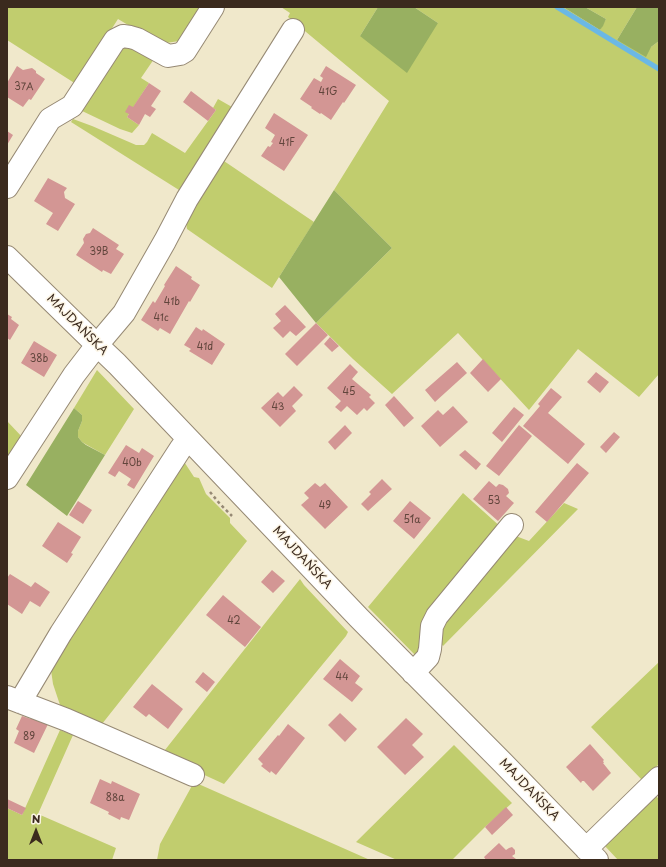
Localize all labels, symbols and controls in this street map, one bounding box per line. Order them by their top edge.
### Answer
house number: 37A [14,81,34,93]
house number: 41G [319,86,337,98]
house number: 41F [279,137,295,149]
house number: 39B [90,246,108,258]
street label: MAJDAŃSKA [43,291,111,359]
house number: 41b [164,296,180,308]
house number: 41c [153,312,169,324]
house number: 41d [197,341,213,353]
house number: 38b [30,353,48,365]
house number: 45 [343,386,355,398]
house number: 43 [272,401,284,413]
house number: 40b [122,457,142,469]
house number: 53 [488,495,500,507]
house number: 49 [319,500,331,512]
house number: 51a [404,514,420,526]
street label: MAJDAŃSKA [269,524,335,592]
house number: 42 [227,615,241,627]
house number: 44 [335,671,349,683]
house number: 89 [23,731,35,743]
street label: MAJDAŃSKA [496,756,562,824]
house number: 88a [106,792,124,804]
text: N [32,810,40,827]
north arrow [16,811,56,851]

